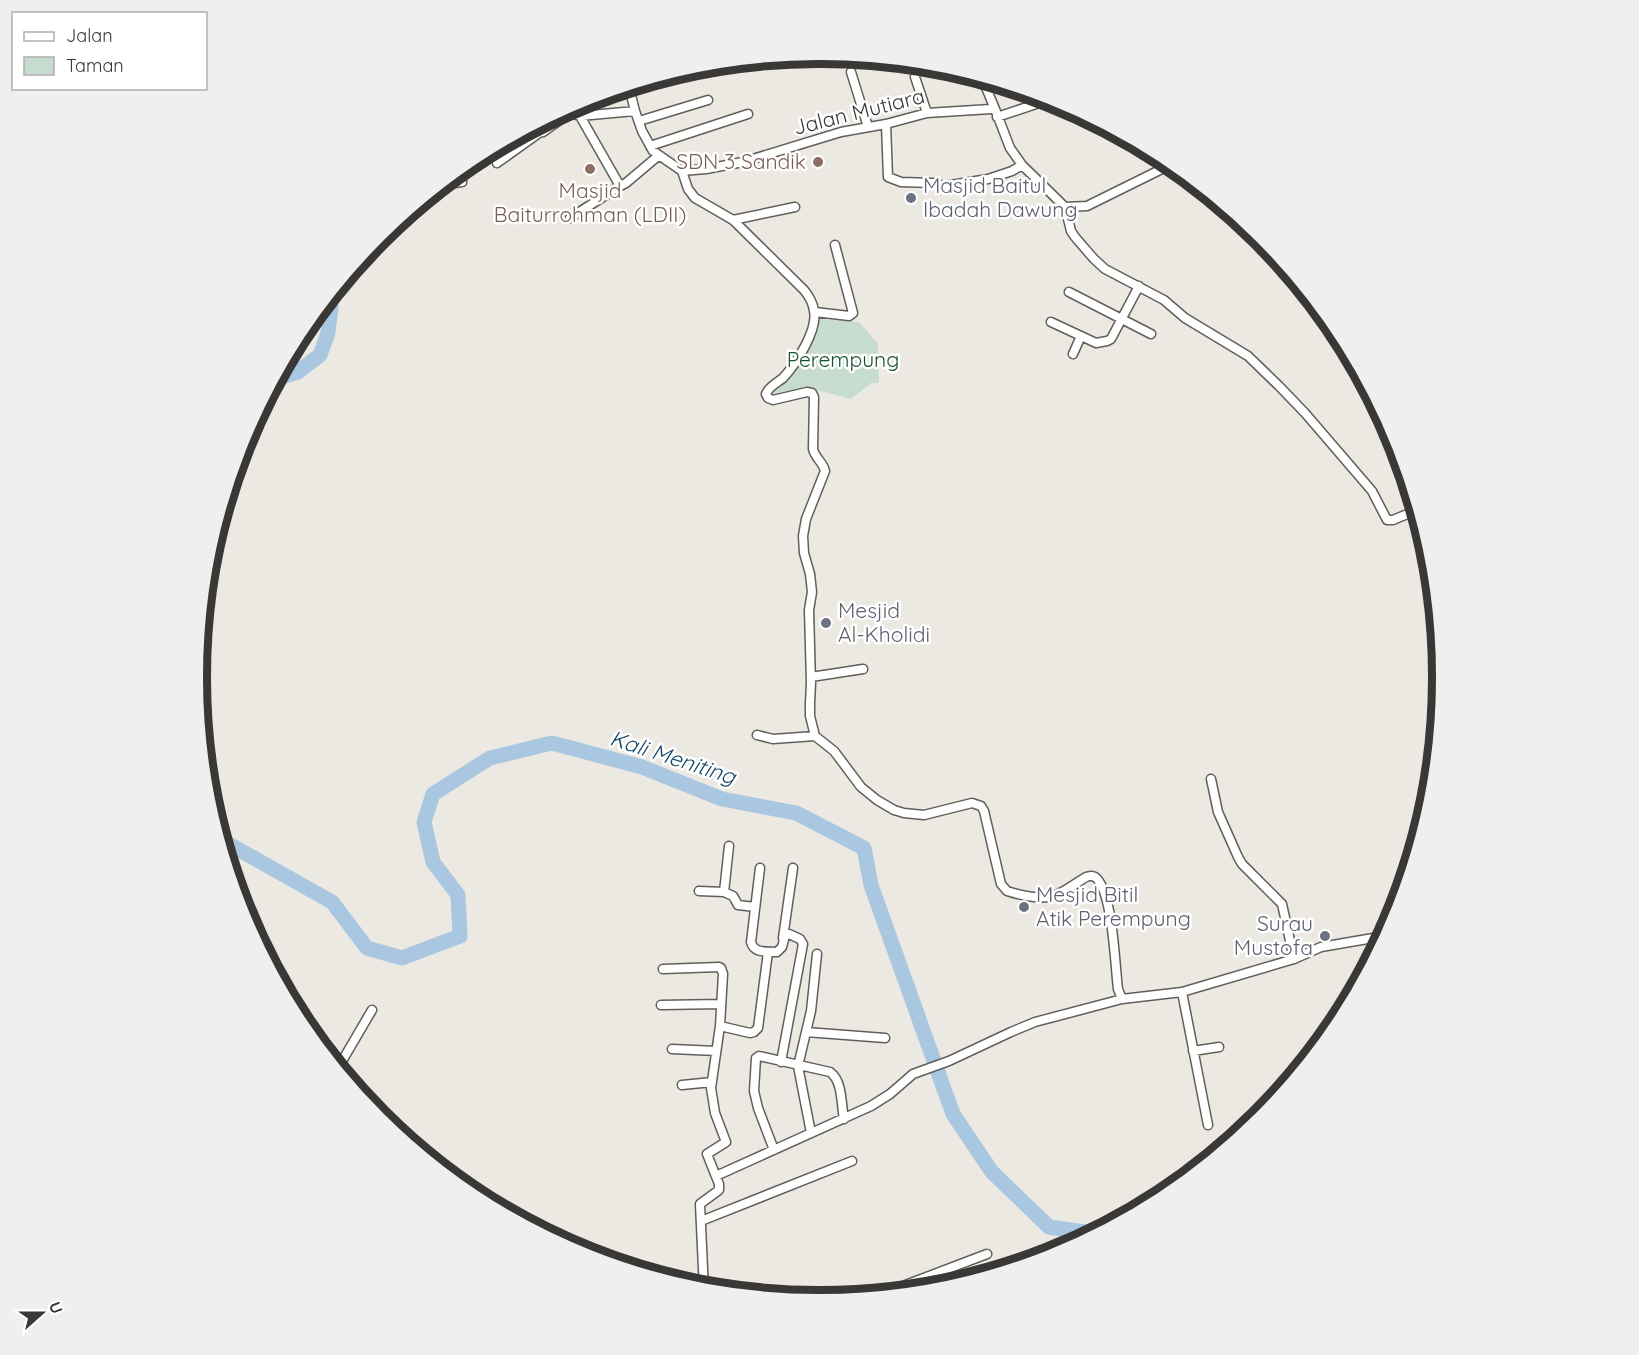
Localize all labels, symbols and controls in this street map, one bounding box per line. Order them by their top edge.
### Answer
legend [12,12,207,90]
text: Jalan [66,24,113,47]
text: Taman [66,54,124,77]
street label: Jalan Mutiara [790,82,927,140]
place label: SDN 3 Sandik [676,148,806,174]
marker: SDN 3 Sandik [811,155,825,169]
marker: Masjid Baiturrohman (LDII) [583,162,597,176]
place label: Masjid Baitul Ibadah Dawung [923,172,1078,222]
place label: Masjid Baiturrohman (LDII) [494,177,686,227]
marker: Masjid Baitul Ibadah Dawung [904,191,918,205]
park label: Perempung [787,346,899,372]
place label: Mesjid Al-Kholidi [838,597,930,647]
marker: Mesjid Al-Kholidi [819,616,833,630]
water label: Kali Meniting [607,724,741,791]
place label: Mesjid Bitil Atik Perempung [1036,881,1191,931]
marker: Mesjid Bitil Atik Perempung [1017,900,1031,914]
place label: Surau Mustofa [1234,910,1313,960]
marker: Surau Mustofa [1318,929,1332,943]
north arrow [12,1283,72,1343]
text: U [45,1299,67,1316]

